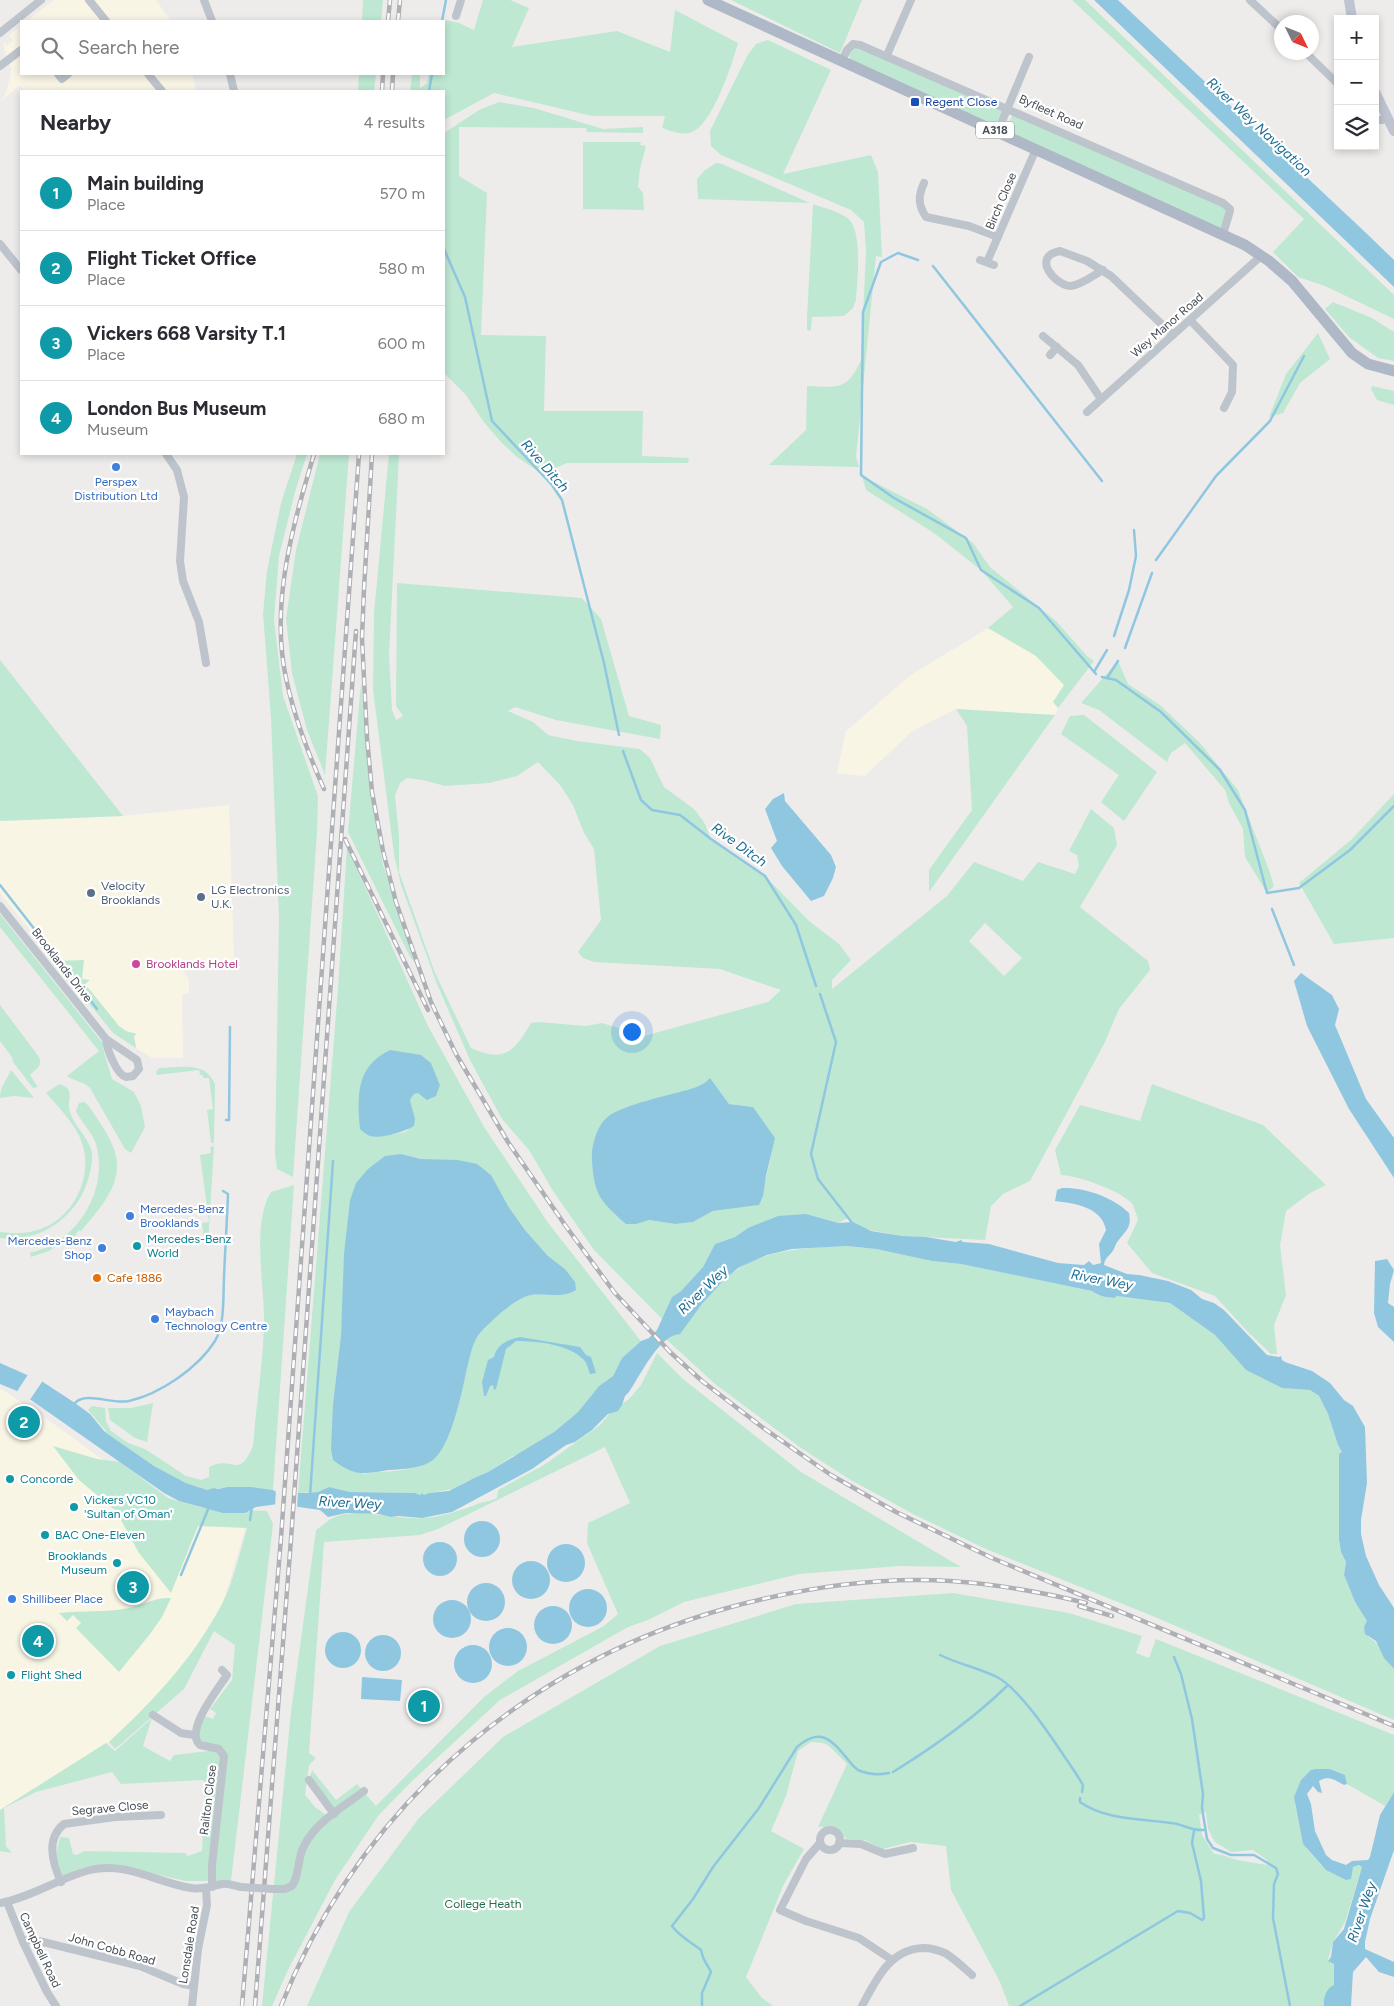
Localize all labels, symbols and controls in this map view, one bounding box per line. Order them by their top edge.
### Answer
north arrow [1274,15,1319,60]
map controls [1334,15,1379,150]
button: + [1334,15,1379,60]
search box [20,20,445,75]
icon: search [38,34,66,62]
text: Search here [78,36,180,59]
button: − [1334,60,1379,105]
water label: River Wey Navigation [1203,74,1315,180]
street label: Byfleet Road [1017,92,1085,132]
place label: Regent Close [925,95,998,109]
marker: Regent Close [909,96,921,108]
button: layers [1334,105,1379,150]
text: Nearby [40,110,111,135]
text: 4 results [364,113,425,132]
road number: A318 [976,122,1014,138]
street label: Birch Close [983,170,1019,232]
text: Main building [87,172,204,195]
text: 1 [53,184,59,203]
text: 570 m [379,184,425,203]
text: Place [87,195,125,214]
text: Flight Ticket Office [87,247,256,270]
text: 2 [51,259,61,278]
text: 580 m [378,259,425,278]
text: Place [87,270,125,289]
street label: Wey Manor Road [1128,290,1206,360]
text: Vickers 668 Varsity T.1 [87,322,286,345]
text: 3 [52,334,60,353]
text: 600 m [378,334,425,353]
text: Place [87,345,125,364]
text: London Bus Museum [87,397,266,420]
text: 4 [51,409,61,428]
text: 680 m [378,409,425,428]
text: Museum [87,420,148,439]
water label: Rive Ditch [518,436,573,496]
marker: Perspex Distribution Ltd [110,461,122,473]
place label: Perspex Distribution Ltd [74,475,158,503]
water label: Rive Ditch [708,819,770,871]
place label: Velocity Brooklands [101,879,161,907]
place label: LG Electronics U.K. [211,883,290,911]
marker: Velocity Brooklands [85,887,97,899]
marker: LG Electronics U.K. [195,891,207,903]
street label: Brooklands Drive [29,925,95,1005]
place label: Brooklands Hotel [146,957,238,971]
marker: Brooklands Hotel [130,958,142,970]
your location [619,1019,645,1045]
place label: Mercedes-Benz Brooklands [140,1202,225,1230]
marker: Mercedes-Benz Brooklands [124,1210,136,1222]
place label: Mercedes-Benz World [147,1232,232,1260]
place label: Mercedes-Benz Shop [8,1234,92,1262]
marker: Mercedes-Benz World [131,1240,143,1252]
marker: Mercedes-Benz Shop [96,1242,108,1254]
water label: River Wey [674,1262,732,1318]
water label: River Wey [1069,1266,1135,1294]
place label: Cafe 1886 [107,1271,162,1285]
marker: Cafe 1886 [91,1272,103,1284]
place label: Maybach Technology Centre [165,1305,268,1333]
marker: Maybach Technology Centre [149,1313,161,1325]
pin: 2 [8,1403,40,1441]
place label: Concorde [20,1472,74,1486]
marker: Concorde [4,1473,16,1485]
place label: Vickers VC10 'Sultan of Oman' [84,1493,172,1521]
water label: River Wey [318,1493,383,1513]
marker: Vickers VC10 'Sultan of Oman' [68,1501,80,1513]
place label: BAC One-Eleven [55,1528,145,1542]
marker: BAC One-Eleven [39,1529,51,1541]
place label: Brooklands Museum [48,1549,107,1577]
marker: Brooklands Museum [111,1557,123,1569]
pin: 3 [117,1568,149,1606]
place label: Shillibeer Place [22,1592,103,1606]
marker: Shillibeer Place [6,1593,18,1605]
pin: 4 [22,1622,54,1660]
place label: Flight Shed [21,1668,82,1682]
marker: Flight Shed [5,1669,17,1681]
pin: 1 [408,1687,440,1725]
street label: Railton Close [197,1764,219,1836]
street label: Segrave Close [71,1798,149,1818]
water label: River Wey [1344,1879,1380,1945]
park label: College Heath [445,1897,522,1911]
street label: Lonsdale Road [176,1905,202,1985]
street label: Campbell Road [16,1910,64,1990]
street label: John Cobb Road [67,1930,157,1968]

